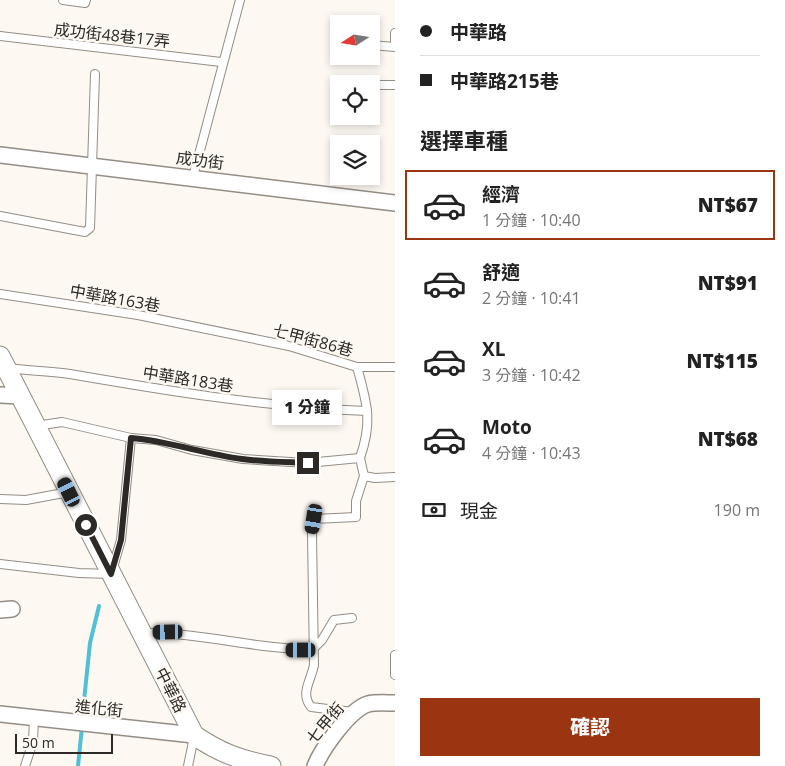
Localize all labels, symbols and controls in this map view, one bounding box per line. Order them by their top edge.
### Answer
north arrow [330,15,380,65]
map controls [330,15,380,185]
street label: 成功街48巷17弄 [53,18,171,52]
text: 中華路 [450,19,507,45]
text: 中華路215巷 [450,68,559,94]
button: locate [330,75,380,125]
text: 選擇車種 [420,125,508,155]
button: layers [330,135,380,185]
street label: 成功街 [175,146,225,174]
text: 經濟 [482,181,520,207]
icon: car [422,183,467,228]
text: NT$67 [698,192,758,218]
text: 1 分鐘 · 10:40 [482,209,581,231]
text: 舒適 [482,259,520,285]
icon: car [422,261,467,306]
text: NT$91 [698,270,758,296]
street label: 中華路163巷 [68,279,162,317]
text: 2 分鐘 · 10:41 [482,287,581,309]
street label: 七甲街86巷 [270,319,356,361]
text: XL [482,336,505,362]
icon: car [422,339,467,384]
text: NT$115 [687,348,758,374]
street label: 中華路183巷 [141,361,235,397]
text: 3 分鐘 · 10:42 [482,364,581,386]
callout: 1 分鐘 [273,390,343,426]
text: 1 分鐘 [284,396,330,418]
text: Moto [482,414,532,440]
icon: car [422,417,467,462]
text: NT$68 [698,426,758,452]
text: 4 分鐘 · 10:43 [482,442,581,464]
route end [297,452,319,474]
car [55,475,82,509]
icon: cash [420,496,448,524]
text: 現金 [460,498,498,524]
text: 190 m [714,499,760,521]
car [304,503,323,535]
route start [75,514,97,536]
car [152,624,183,640]
car [286,643,316,658]
street label: 中華路 [150,664,192,716]
street label: 進化街 [74,695,124,721]
street label: 七甲街 [301,698,349,748]
button: 確認 [420,698,760,756]
scale bar [15,731,112,754]
text: 50 m [22,733,55,752]

